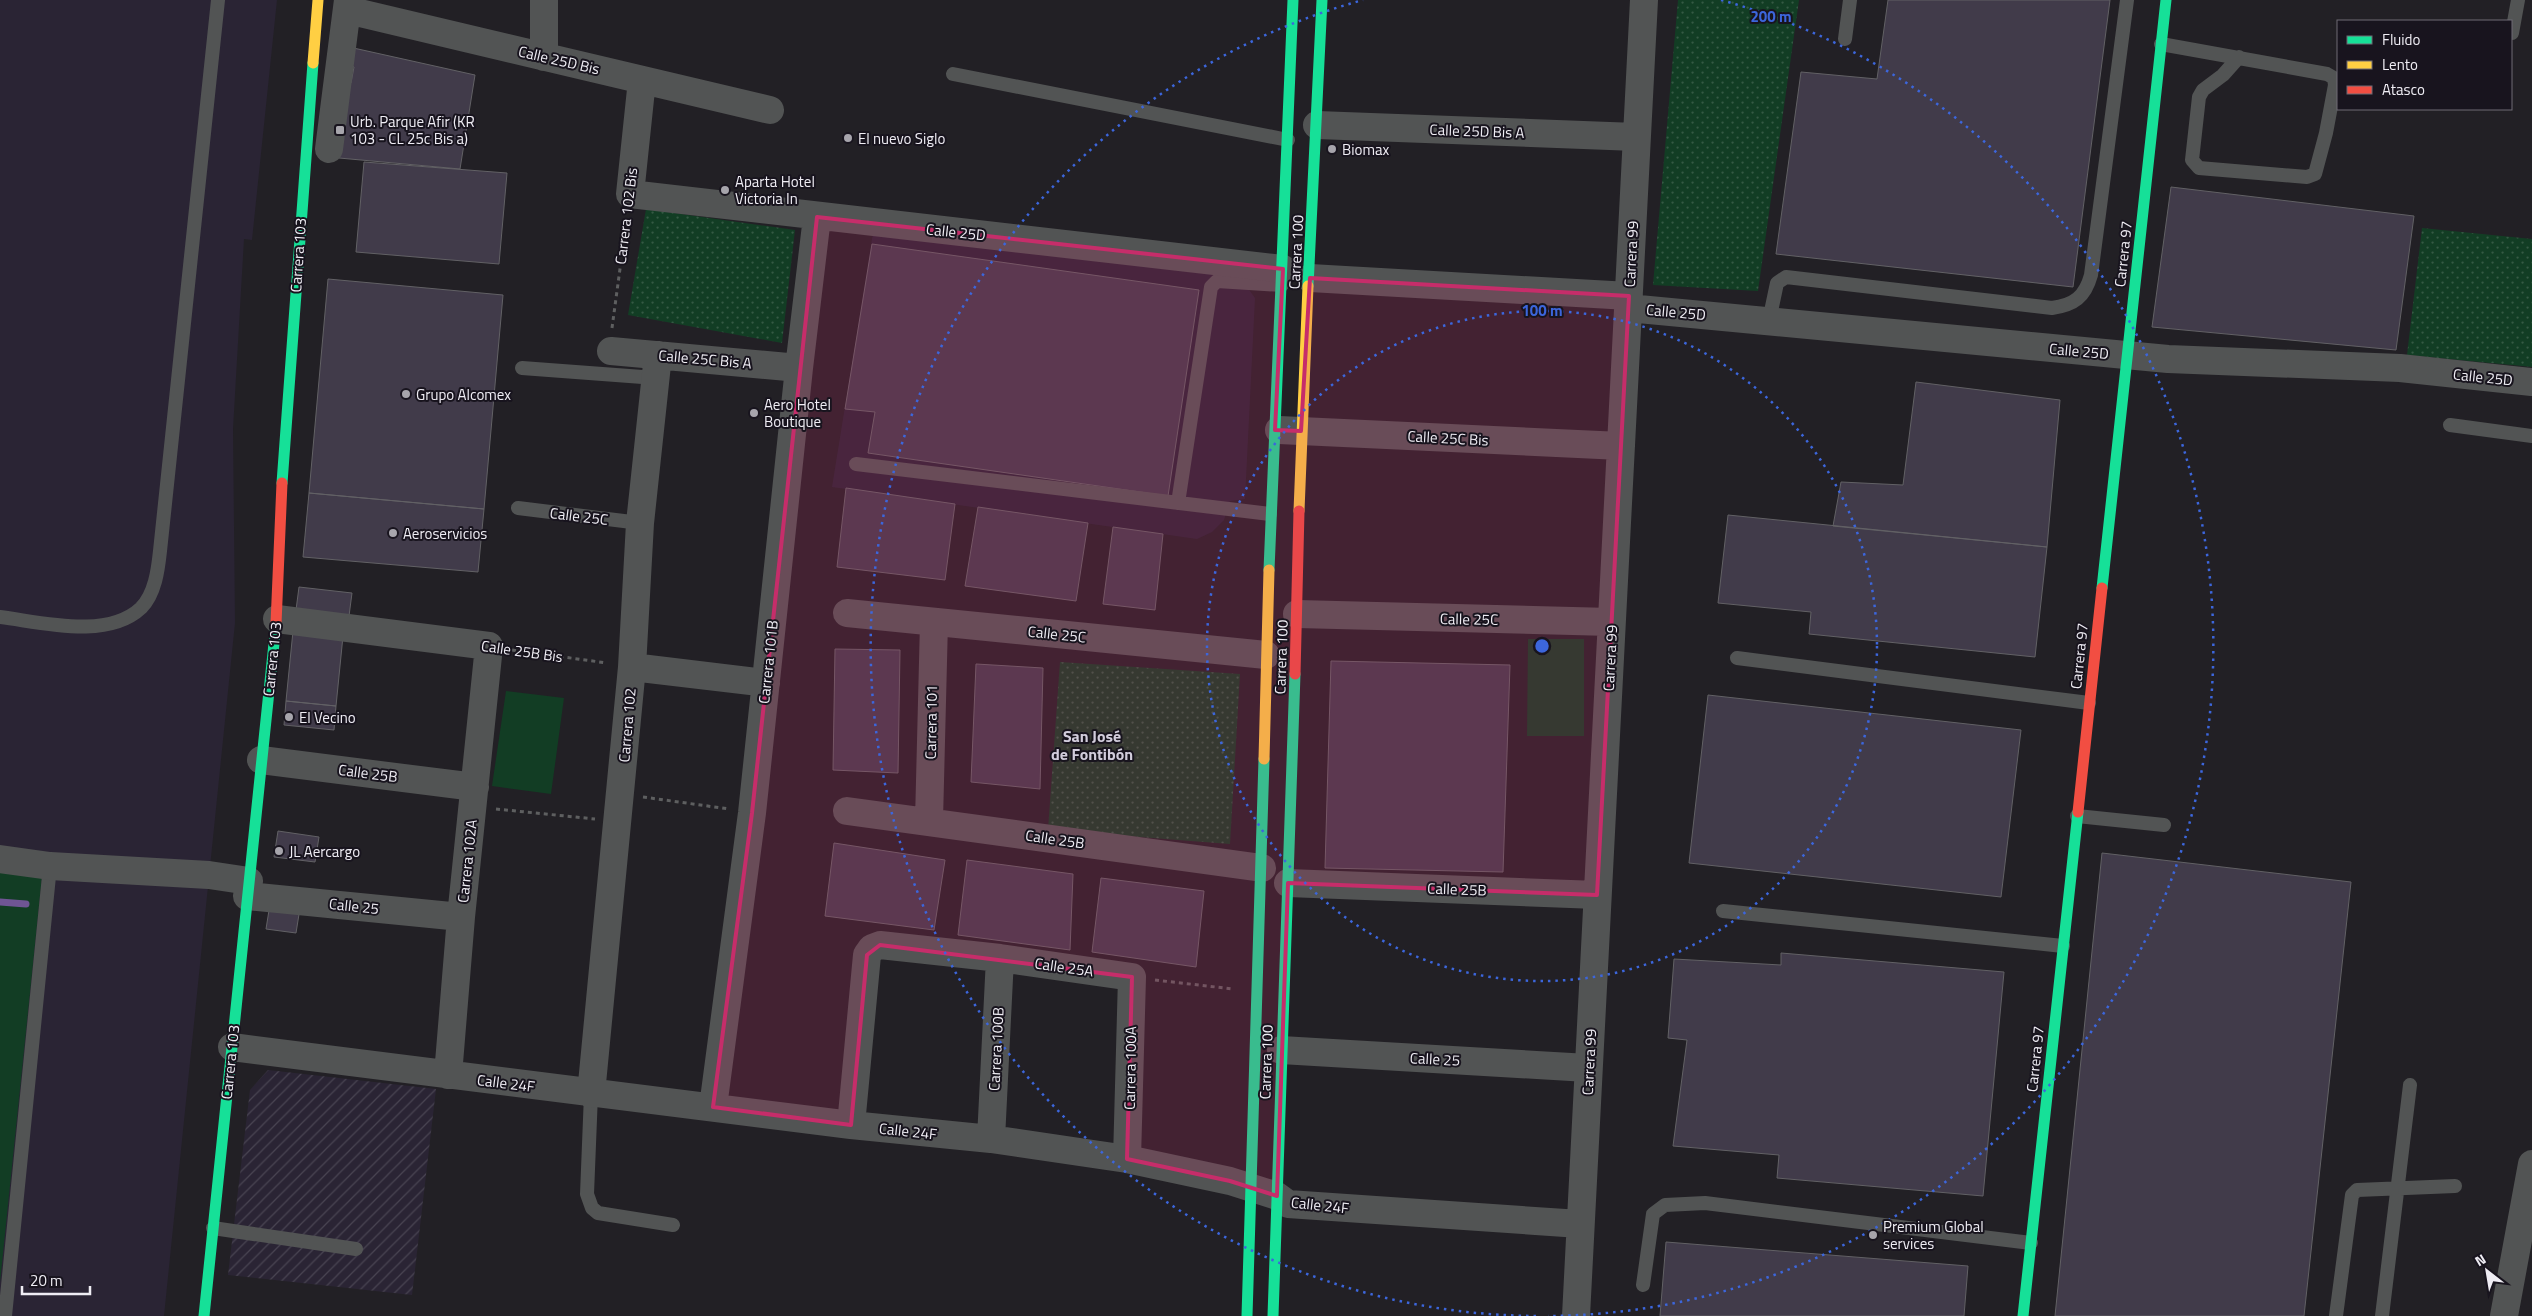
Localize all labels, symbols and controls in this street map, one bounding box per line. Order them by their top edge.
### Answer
text: 200 m [1750,5,1792,28]
legend [2337,20,2512,110]
text: Fluido [2382,28,2421,51]
street label: Calle 25D Bis [516,39,602,81]
text: Lento [2382,53,2418,76]
text: Atasco [2382,78,2425,101]
place label: Urb. Parque Afir (KR 103 - CL 25c Bis a) [350,110,475,150]
street label: Calle 25D Bis A [1429,118,1525,144]
marker: Urb. Parque Afir (KR 103 - CL 25c Bis a) [334,124,346,136]
place label: El nuevo Siglo [858,127,945,150]
marker: El nuevo Siglo [842,132,854,144]
place label: Biomax [1342,138,1390,161]
marker: Biomax [1326,143,1338,155]
street label: Carrera 102 Bis [609,166,643,266]
place label: Aparta Hotel Victoria In [735,170,815,210]
marker: Aparta Hotel Victoria In [719,184,731,196]
street label: Carrera 100 [1283,214,1309,290]
street label: Carrera 103 [284,217,312,293]
street label: Calle 25D [925,217,987,247]
street label: Carrera 99 [1618,220,1644,288]
street label: Carrera 97 [2108,220,2138,288]
street label: Calle 25D [1645,298,1707,326]
text: 100 m [1521,299,1563,322]
street label: Calle 25D [2048,337,2110,365]
street label: Calle 25C Bis A [657,343,753,375]
street label: Calle 25D [2452,362,2514,392]
place label: Grupo Alcomex [416,383,511,406]
marker: Grupo Alcomex [400,388,412,400]
place label: Aero Hotel Boutique [764,393,831,433]
marker: Aero Hotel Boutique [748,407,760,419]
street label: Calle 25C Bis [1407,424,1489,452]
street label: Calle 25C [549,501,609,531]
place label: Aeroservicios [403,522,487,545]
marker: Aeroservicios [387,527,399,539]
street label: Calle 25C [1440,607,1498,631]
street label: Carrera 101B [752,619,784,705]
street label: Carrera 100 [1268,619,1294,695]
street label: Calle 25C [1027,620,1087,648]
street label: Carrera 103 [257,621,287,697]
street label: Carrera 97 [2064,622,2094,690]
street label: Carrera 99 [1597,624,1623,692]
street label: Calle 25B Bis [480,634,564,668]
centre of rings [1533,637,1551,655]
street label: Carrera 101 [919,684,943,760]
street label: Carrera 102 [612,687,642,763]
place label: El Vecino [299,706,356,729]
marker: El Vecino [283,711,295,723]
district label: San José de Fontibón [1051,724,1133,766]
street label: Calle 25B [337,758,399,788]
street label: Carrera 102A [451,818,483,904]
street label: Calle 25B [1024,823,1086,855]
place label: JL Aercargo [289,840,360,863]
marker: JL Aercargo [273,845,285,857]
street label: Calle 25B [1427,876,1487,902]
street label: Calle 25 [328,892,380,920]
street label: Calle 25A [1033,951,1095,983]
street label: Carrera 100B [982,1006,1010,1092]
street label: Carrera 103 [215,1024,245,1100]
street label: Carrera 100 [1253,1024,1279,1100]
street label: Carrera 97 [2020,1025,2050,1093]
street label: Carrera 100A [1118,1026,1142,1110]
street label: Carrera 99 [1576,1028,1602,1096]
street label: Calle 25 [1409,1046,1461,1072]
street label: Calle 24F [476,1068,536,1098]
street label: Calle 24F [878,1117,938,1145]
street label: Calle 24F [1290,1191,1350,1219]
place label: Premium Global services [1883,1215,1984,1255]
marker: Premium Global services [1867,1229,1879,1241]
north arrow [2462,1246,2512,1296]
text: N [2470,1248,2490,1271]
scale bar [22,1264,90,1296]
text: 20 m [30,1269,63,1292]

